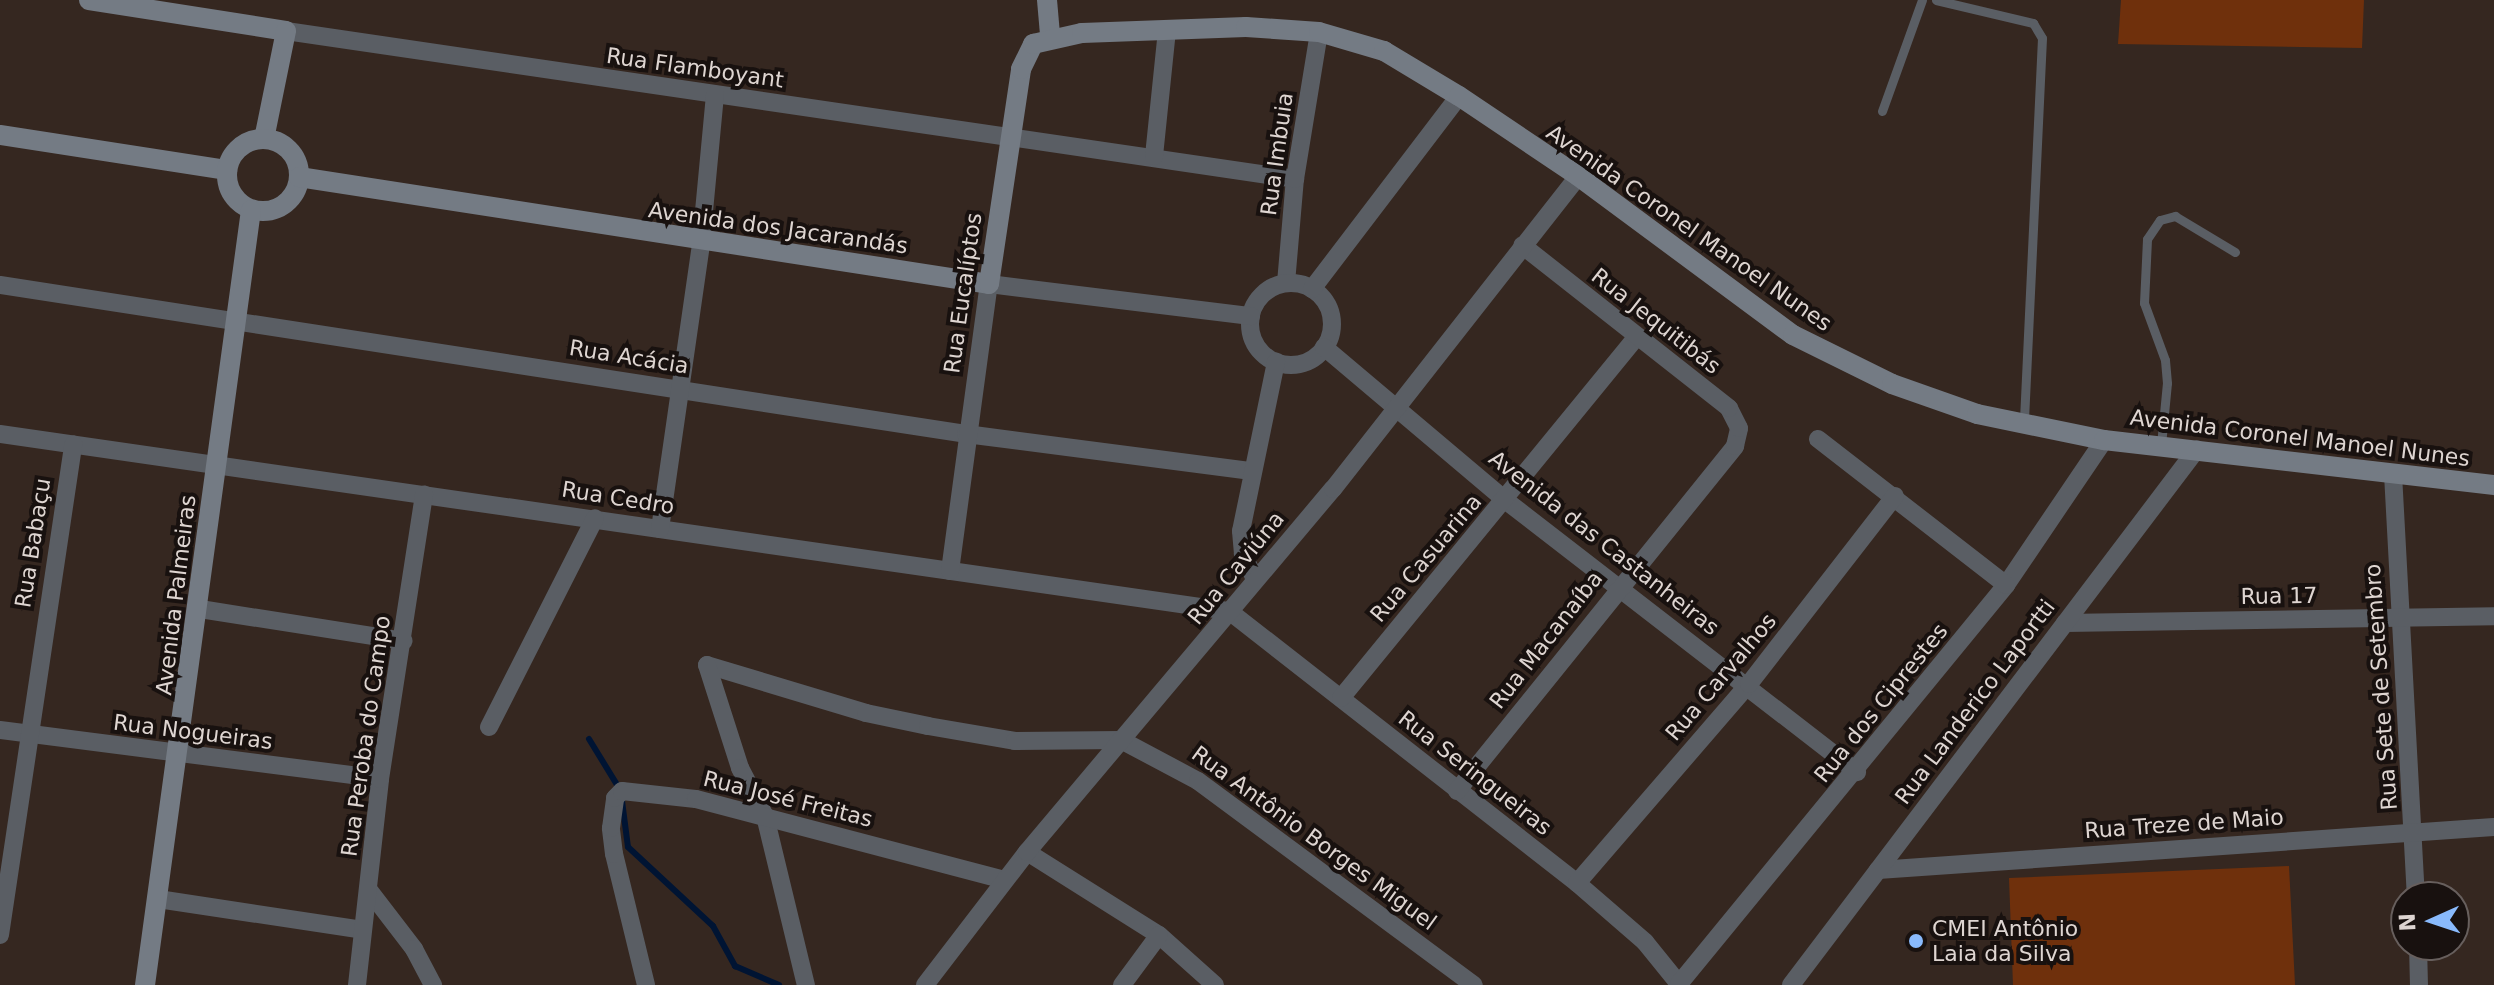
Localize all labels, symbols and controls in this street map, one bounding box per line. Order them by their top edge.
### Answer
street label: Rua Flamboyant [605,42,785,94]
street label: Rua Imbuia [1255,91,1299,217]
street label: Avenida Coronel Manoel Nunes [1541,119,1837,337]
street label: Avenida dos Jacarandás [647,197,909,259]
street label: Rua Eucalíptos [939,211,987,375]
street label: Rua Jequitibás [1586,262,1726,380]
street label: Rua Acácia [567,335,691,379]
street label: Avenida Coronel Manoel Nunes [2129,404,2471,472]
street label: Avenida das Castanheiras [1484,445,1724,641]
street label: Rua Babaçu [10,476,56,610]
street label: Rua Cedro [560,476,676,520]
street label: Rua Casuarina [1365,489,1487,627]
street label: Avenida Palmeiras [151,493,201,697]
street label: Rua Caviúna [1182,506,1290,630]
street label: Rua Sete de Setembro [2359,563,2403,811]
street label: Rua Macanaíba [1484,566,1608,714]
street label: Rua 17 [2240,582,2318,610]
street label: Rua Landerico Laportti [1889,595,2061,809]
street label: Rua Carvalhos [1660,608,1782,746]
street label: Rua Peroba do Campo [336,614,396,858]
street label: Rua dos Ciprestes [1809,618,1953,788]
street label: Rua Seringueiras [1393,705,1557,841]
street label: Rua Nogueiras [112,709,274,755]
street label: Rua Antônio Borges Miguel [1186,740,1442,936]
street label: Rua José Freitas [701,765,875,833]
street label: Rua Treze de Maio [2084,804,2284,844]
north arrow [2390,881,2470,961]
text: N [2395,912,2420,932]
place label: CMEI Antônio Laia da Silva [1932,915,2078,966]
marker: CMEI Antônio Laia da Silva [1907,932,1925,950]

